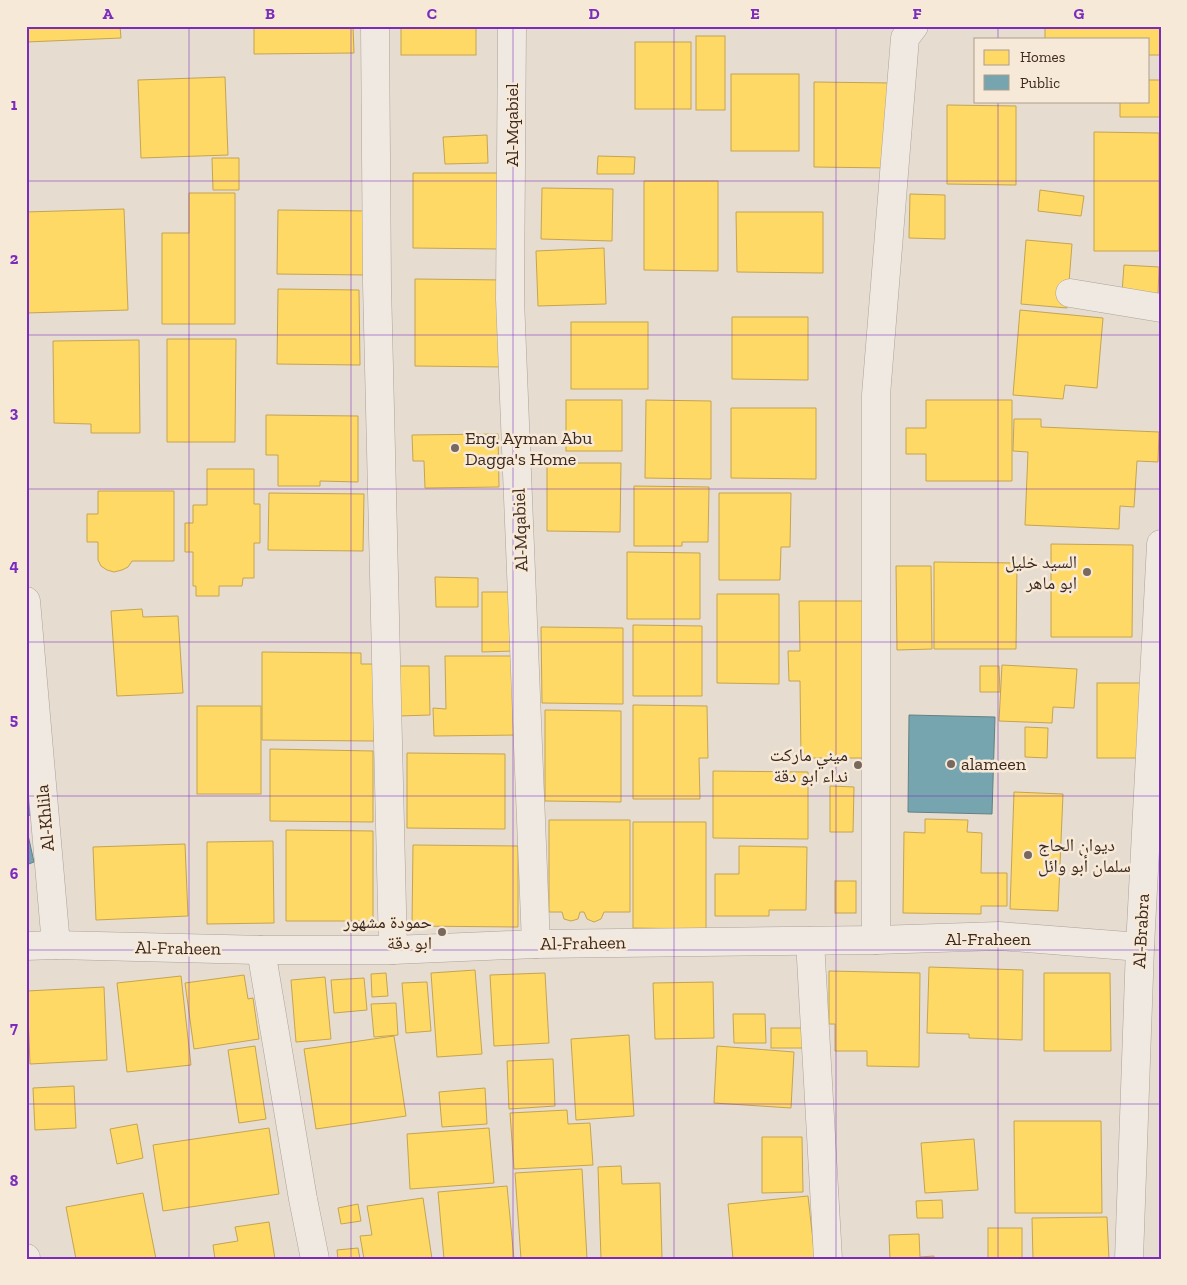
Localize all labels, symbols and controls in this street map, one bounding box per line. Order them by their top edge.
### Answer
text: A [103,4,114,23]
text: B [265,4,275,23]
text: C [427,4,437,23]
text: D [588,4,600,23]
text: E [750,4,760,23]
text: F [912,4,922,23]
text: G [1074,4,1085,23]
legend [974,38,1150,102]
text: Homes [1020,48,1065,66]
text: Public [1020,74,1060,92]
street label: Al-Mqabiel [501,83,523,167]
text: 1 [11,95,18,114]
text: 2 [10,249,19,268]
text: 3 [10,403,19,422]
place label: Eng. Ayman Abu Dagga's Home [465,427,592,470]
marker: Eng. Ayman Abu Dagga's Home [449,442,461,454]
street label: Al-Mqabiel [508,488,532,572]
place label: السيد خليل ابو ماهر [1005,551,1077,594]
text: 4 [9,556,19,575]
marker: السيد خليل ابو ماهر [1081,566,1093,578]
text: 5 [10,710,18,729]
place label: ميني ماركت نداء ابو دقة [770,744,848,787]
place label: alameen [961,753,1027,775]
marker: alameen [945,758,957,770]
marker: ميني ماركت نداء ابو دقة [852,759,864,771]
street label: Al-Khlila [31,783,59,852]
place label: ديوان الحاج سلمان أبو وائل [1038,834,1131,877]
marker: ديوان الحاج سلمان أبو وائل [1022,849,1034,861]
text: 6 [10,864,19,883]
street label: Al-Brabra [1128,893,1154,969]
place label: حمودة مشهور ابو دقة [342,911,432,954]
marker: حمودة مشهور ابو دقة [436,926,448,938]
street label: Al-Fraheen [945,928,1031,950]
street label: Al-Fraheen [540,931,627,955]
street label: Al-Fraheen [135,936,222,960]
text: 7 [10,1018,18,1037]
text: 8 [10,1171,19,1190]

